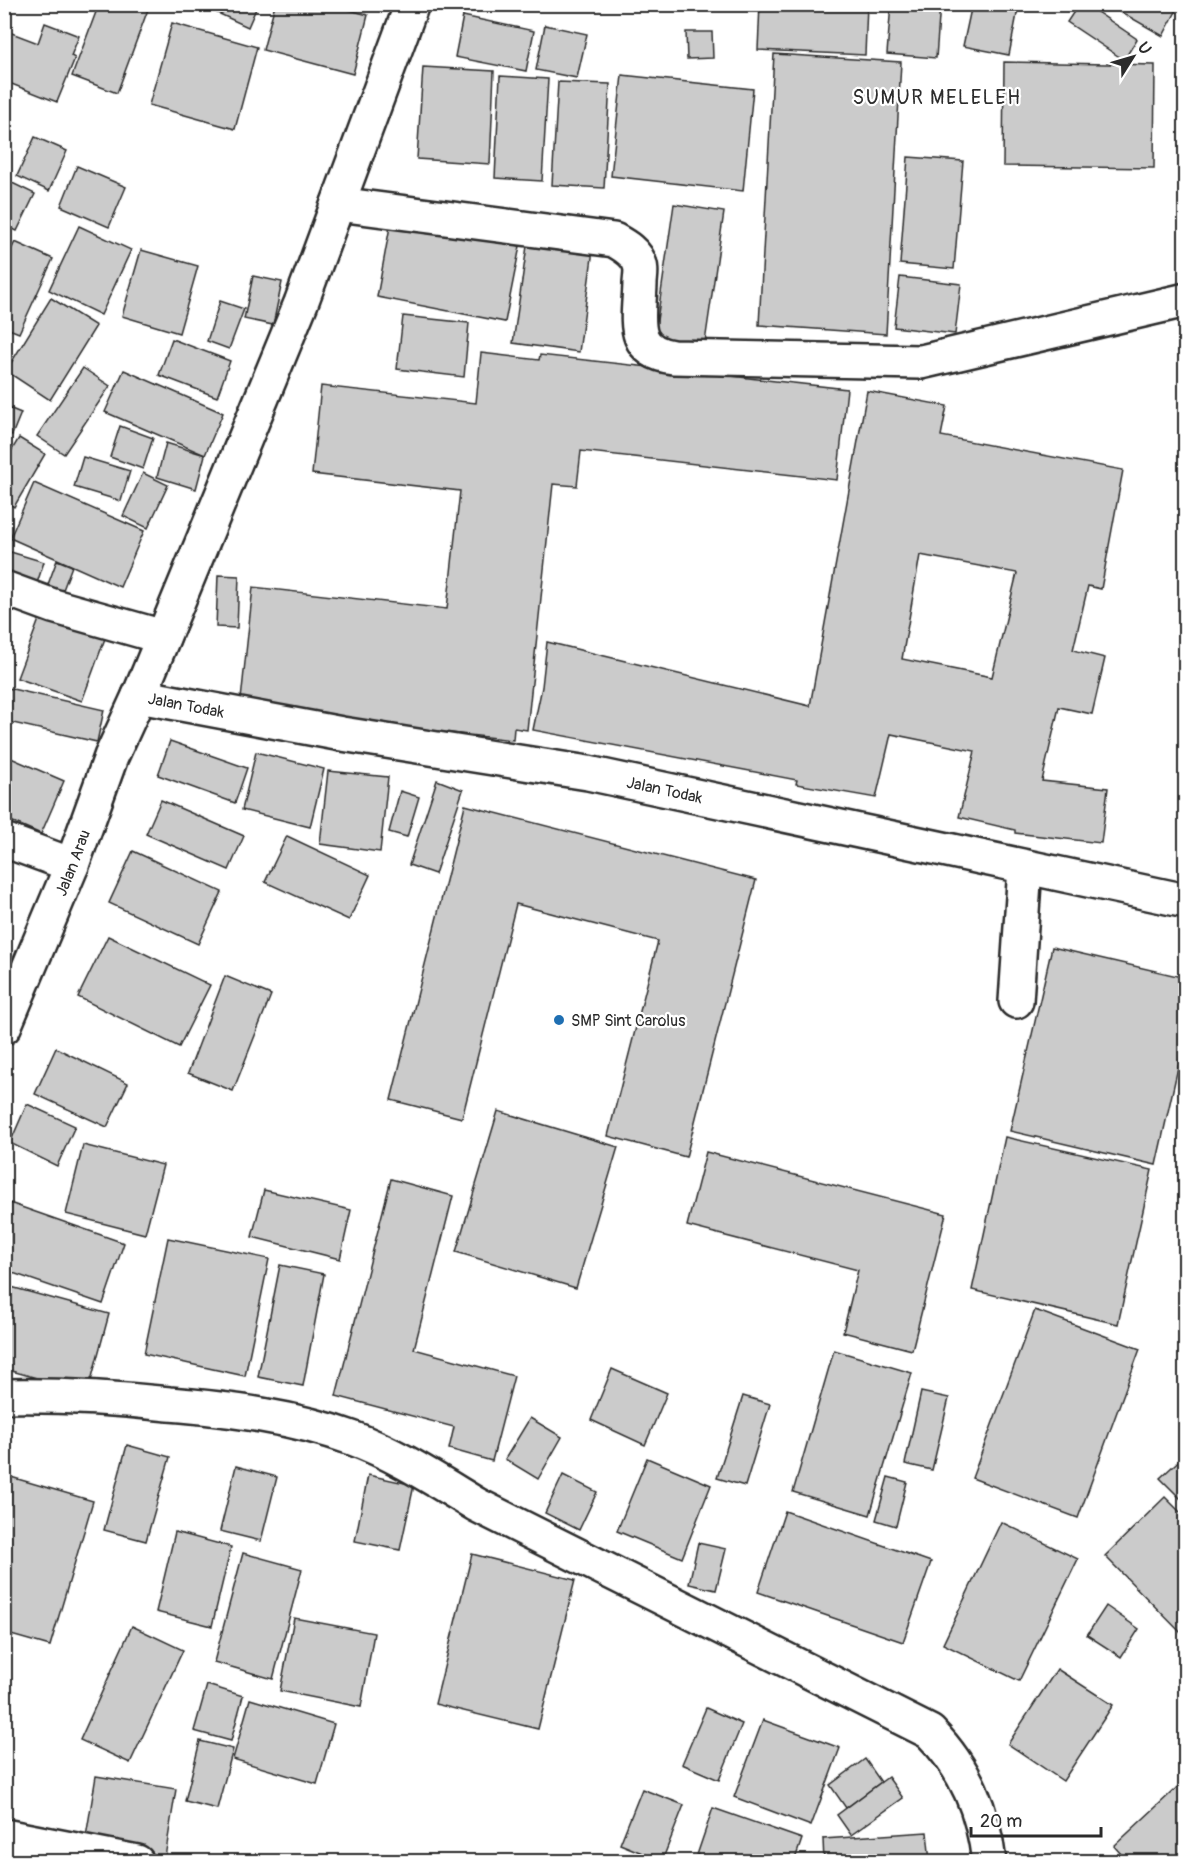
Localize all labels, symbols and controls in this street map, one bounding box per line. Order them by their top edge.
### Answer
north arrow [1103,27,1163,87]
text: U [1133,38,1156,59]
district label: SUMUR MELELEH [853,85,1021,110]
street label: Jalan Todak [146,689,226,723]
street label: Jalan Todak [625,773,705,808]
street label: Jalan Arau [51,827,95,899]
place label: SMP Sint Carolus [571,1011,685,1031]
marker: SMP Sint Carolus [552,1013,566,1027]
scale bar [971,1800,1102,1838]
text: 20 m [980,1810,1022,1833]

